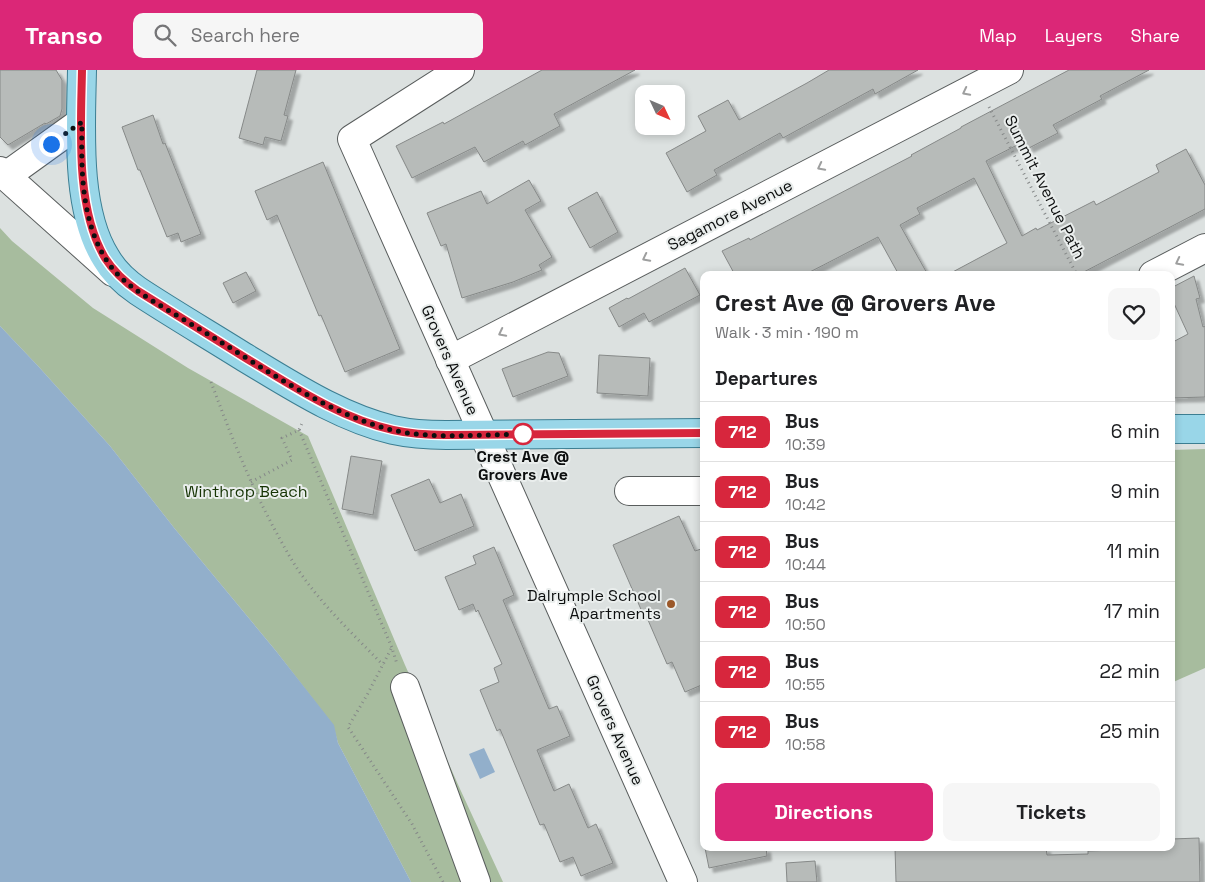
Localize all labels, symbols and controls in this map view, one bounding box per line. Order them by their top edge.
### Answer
search box [133,13,483,58]
text: Transo [25,20,103,51]
icon: search [151,21,179,49]
text: Search here [191,23,300,48]
text: Map [979,24,1017,47]
text: Layers [1045,24,1102,47]
text: Share [1130,24,1180,47]
north arrow [635,85,685,135]
map controls [635,85,685,135]
one-way arrow [962,86,971,96]
street label: Summit Avenue Path [1000,112,1090,262]
your location [39,132,64,157]
one-way arrow [818,161,827,171]
street label: Sagamore Avenue [664,174,796,256]
one-way arrow [642,252,651,262]
one-way arrow [1175,256,1184,266]
text: Crest Ave @ Grovers Ave [715,287,996,318]
button: heart [1108,288,1160,340]
street label: Grovers Avenue [416,302,484,418]
text: Walk · 3 min · 190 m [715,322,859,343]
one-way arrow [498,327,507,337]
text: Departures [715,366,818,391]
text: Bus [785,409,819,434]
text: 6 min [1111,419,1160,444]
text: 712 [728,420,757,443]
marker: Crest Ave @ Grovers Ave [512,423,534,445]
text: 10:39 [785,434,825,455]
place label: Crest Ave @ Grovers Ave [476,446,570,485]
text: Bus [785,469,819,494]
text: 9 min [1111,479,1160,504]
text: 712 [728,480,757,503]
park label: Winthrop Beach [184,481,308,502]
text: 10:42 [785,494,826,515]
text: Bus [785,529,819,554]
text: 11 min [1107,539,1160,564]
text: 712 [728,540,757,563]
text: 10:44 [785,554,826,575]
place label: Dalrymple School Apartments [527,585,661,624]
text: Bus [785,589,819,614]
marker: Dalrymple School Apartments [665,598,677,610]
text: 17 min [1104,599,1160,624]
text: 712 [728,600,757,623]
text: 10:50 [785,614,826,635]
text: Bus [785,649,819,674]
text: 22 min [1100,659,1160,684]
text: 712 [728,660,757,683]
street label: Grovers Avenue [581,672,649,788]
text: 10:55 [785,674,825,695]
text: Bus [785,709,819,734]
text: 25 min [1100,719,1160,744]
text: 712 [728,720,757,743]
text: 10:58 [785,734,826,755]
button: Directions [715,783,933,841]
button: Tickets [943,783,1160,841]

